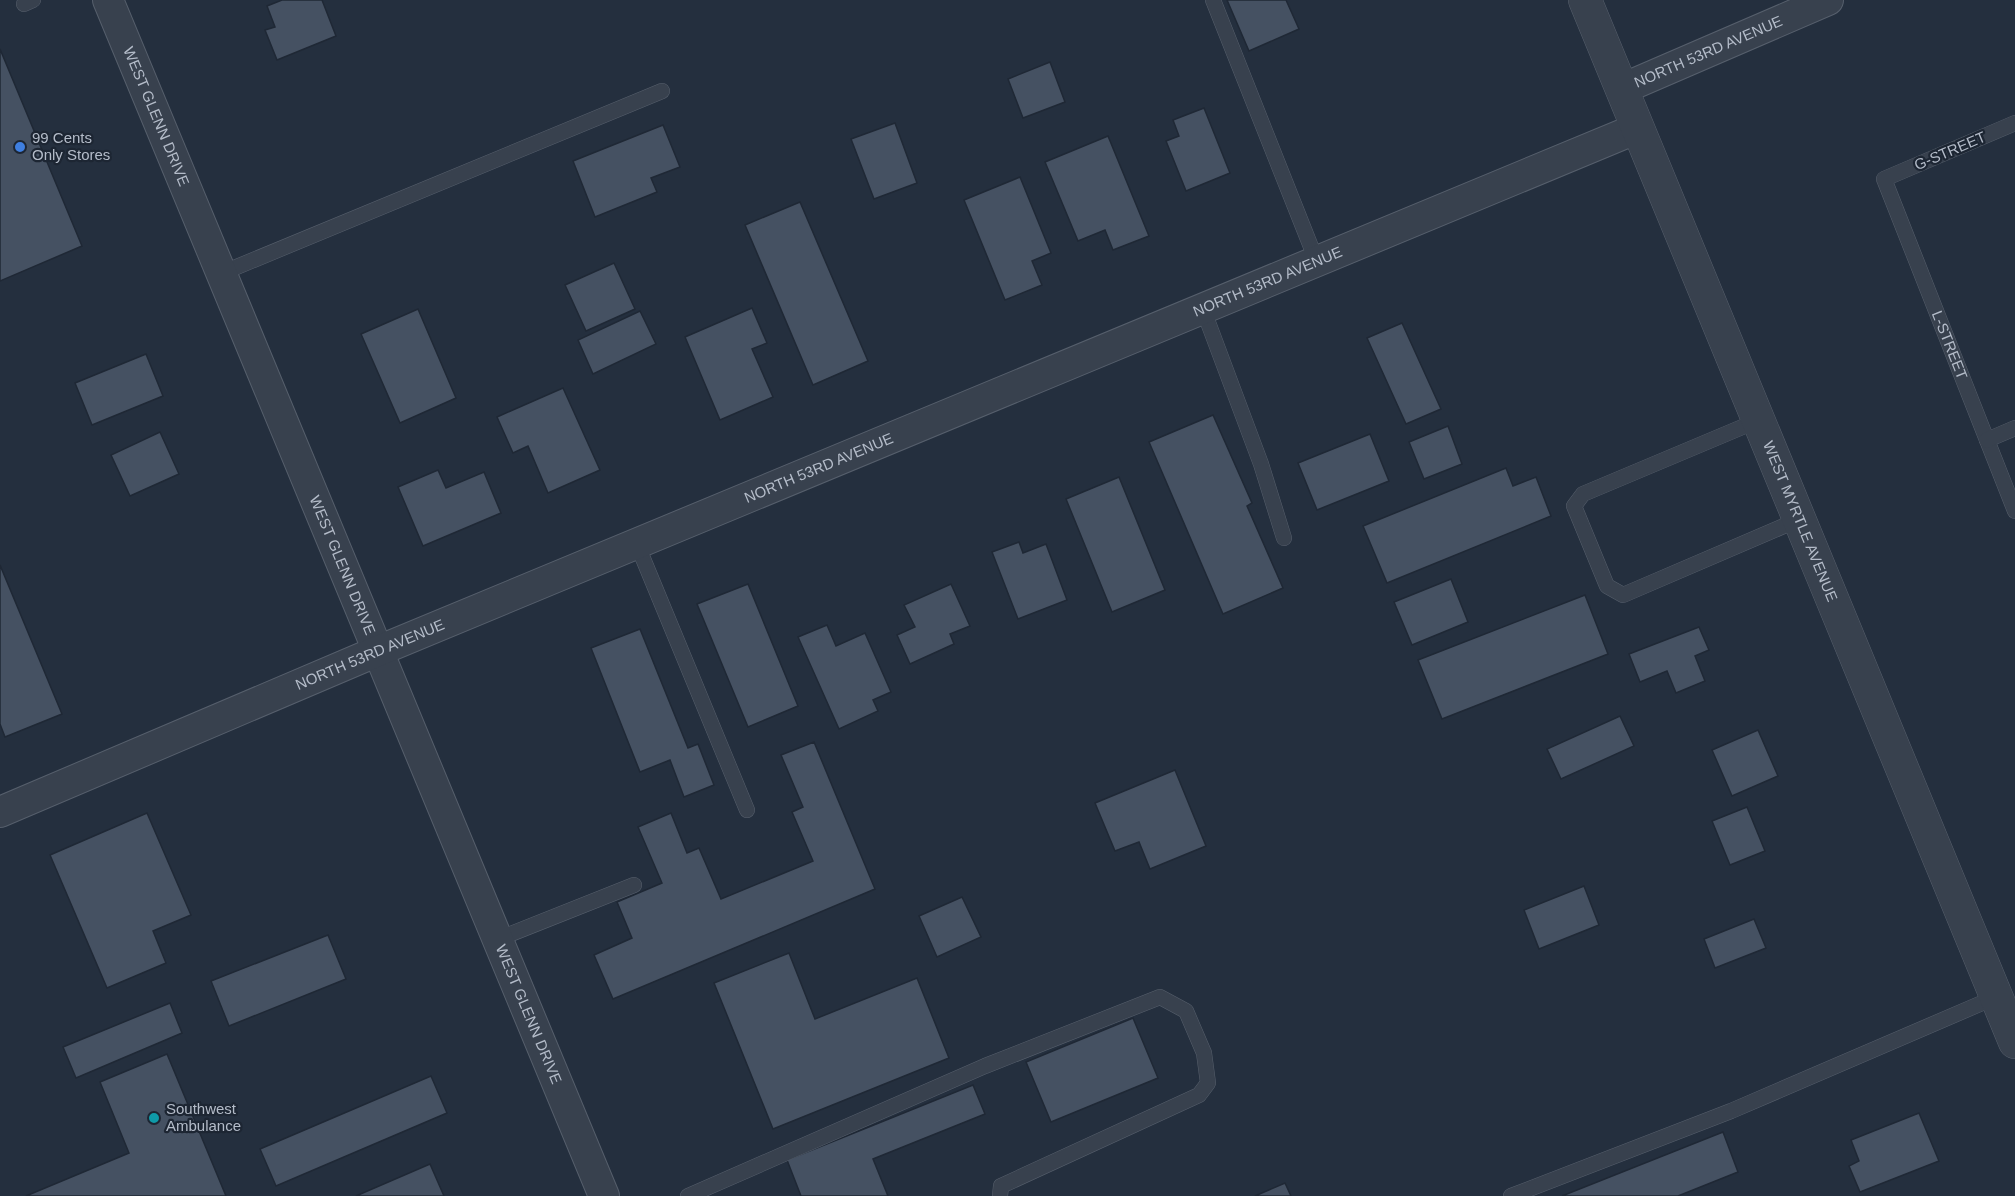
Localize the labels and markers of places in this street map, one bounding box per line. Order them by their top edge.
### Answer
place label: 99 Cents Only Stores [32,129,110,163]
marker: 99 Cents Only Stores [13,140,27,154]
place label: Southwest Ambulance [166,1100,241,1134]
marker: Southwest Ambulance [147,1111,161,1125]

